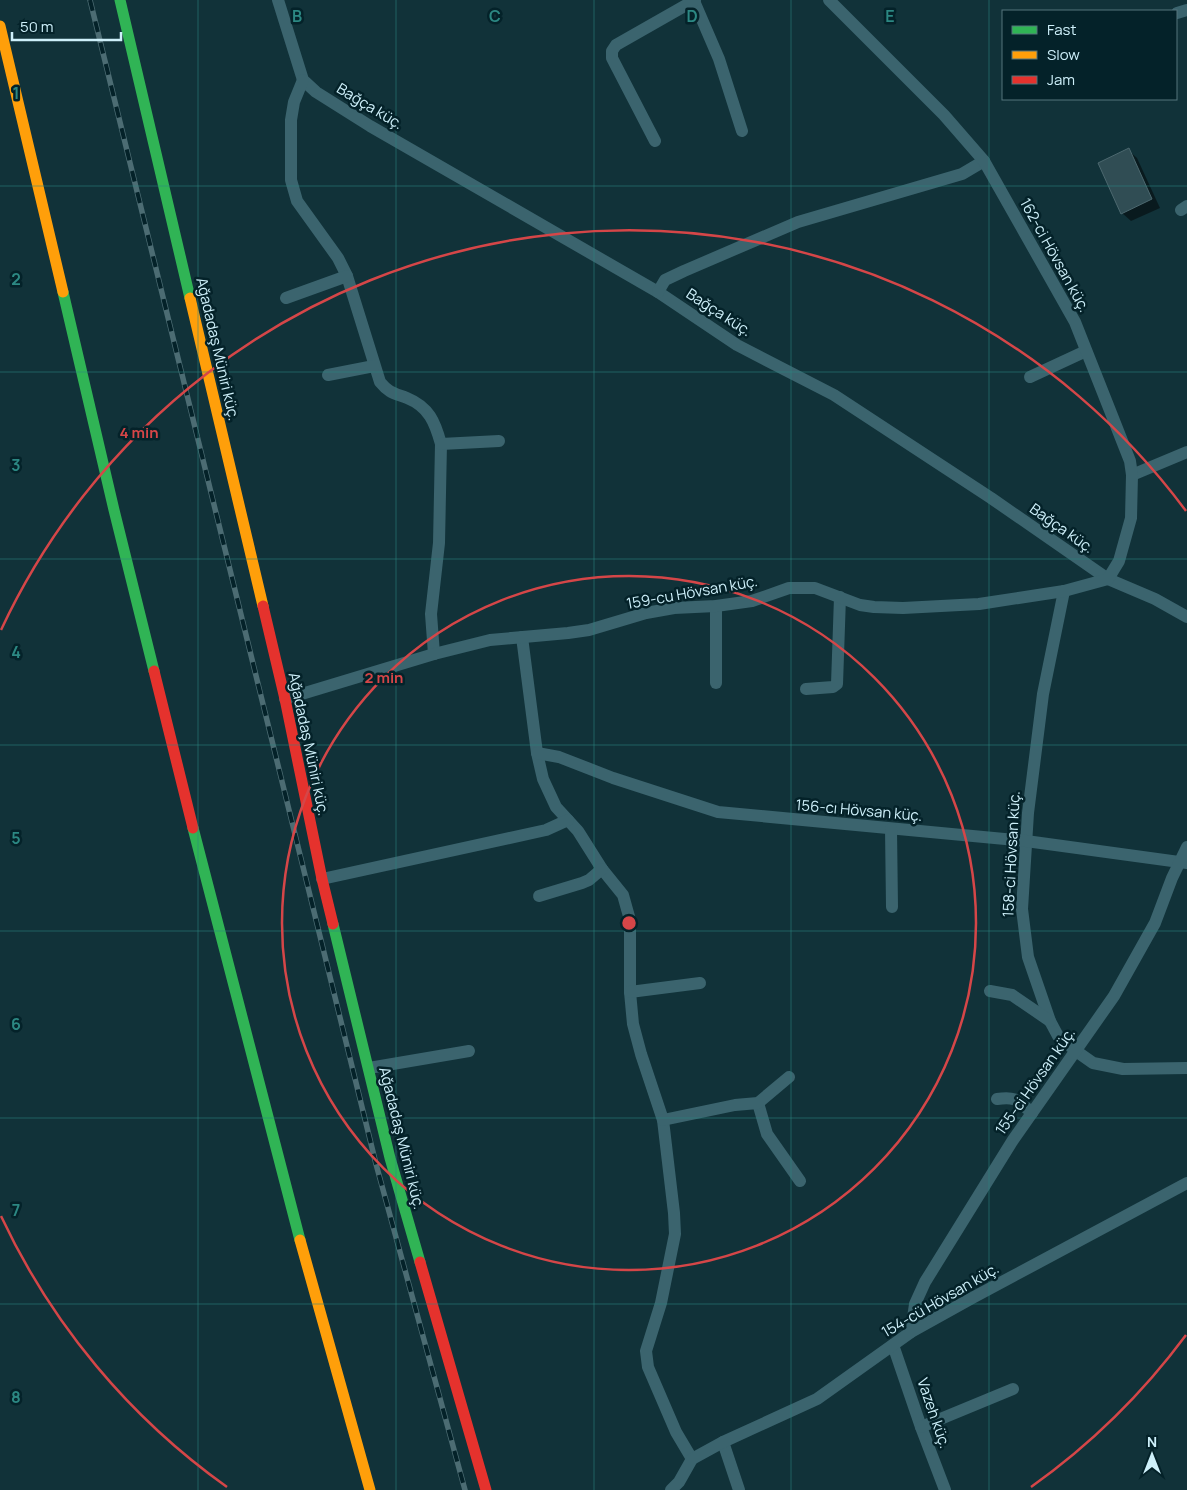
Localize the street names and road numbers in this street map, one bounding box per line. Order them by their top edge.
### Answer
street label: Bağça küç. [333,78,407,134]
street label: 162-ci Hövsan küç. [1015,194,1095,316]
street label: Ağadadaş Müniri küç. [191,275,245,423]
street label: Bağça küç. [682,283,756,341]
street label: Bağça küç. [1026,498,1098,558]
street label: 159-cu Hövsan küç. [625,570,759,614]
street label: Ağadadaş Müniri küç. [284,670,334,818]
street label: 158-ci Hövsan küç. [997,790,1025,918]
street label: 156-cı Hövsan küç. [795,794,923,826]
street label: 155-ci Hövsan küç. [990,1023,1080,1139]
street label: Ağadadaş Müniri küç. [374,1065,430,1211]
street label: 154-cü Hövsan küç. [877,1258,1003,1342]
street label: Vazeh küç. [912,1375,956,1451]

